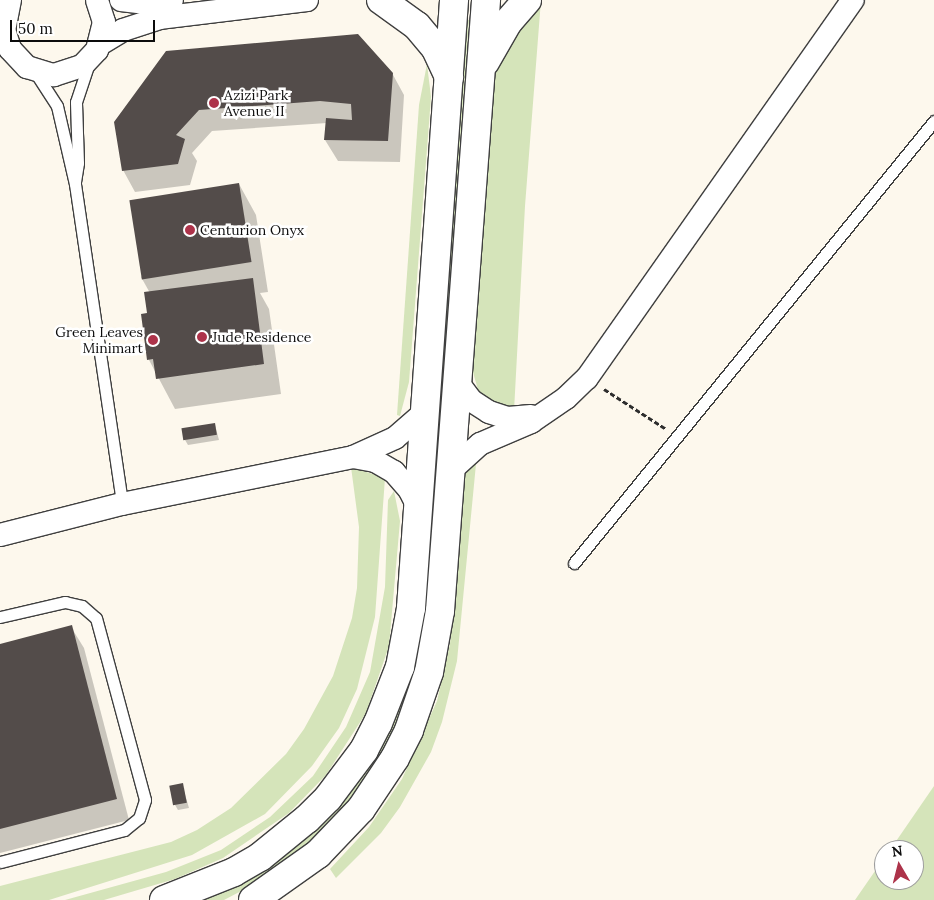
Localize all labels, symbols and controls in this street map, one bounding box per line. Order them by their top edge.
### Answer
scale bar [12,10,158,42]
text: 50 m [18,19,53,38]
place label: Azizi Park Avenue II [224,87,288,120]
marker: Azizi Park Avenue II [208,97,220,109]
place label: Centurion Onyx [200,222,304,238]
marker: Centurion Onyx [184,224,196,236]
place label: Green Leaves Minimart [55,324,143,357]
place label: Jude Residence [212,329,311,345]
marker: Jude Residence [196,331,208,343]
marker: Green Leaves Minimart [147,334,159,346]
north arrow [874,840,924,890]
text: N [890,841,904,861]

